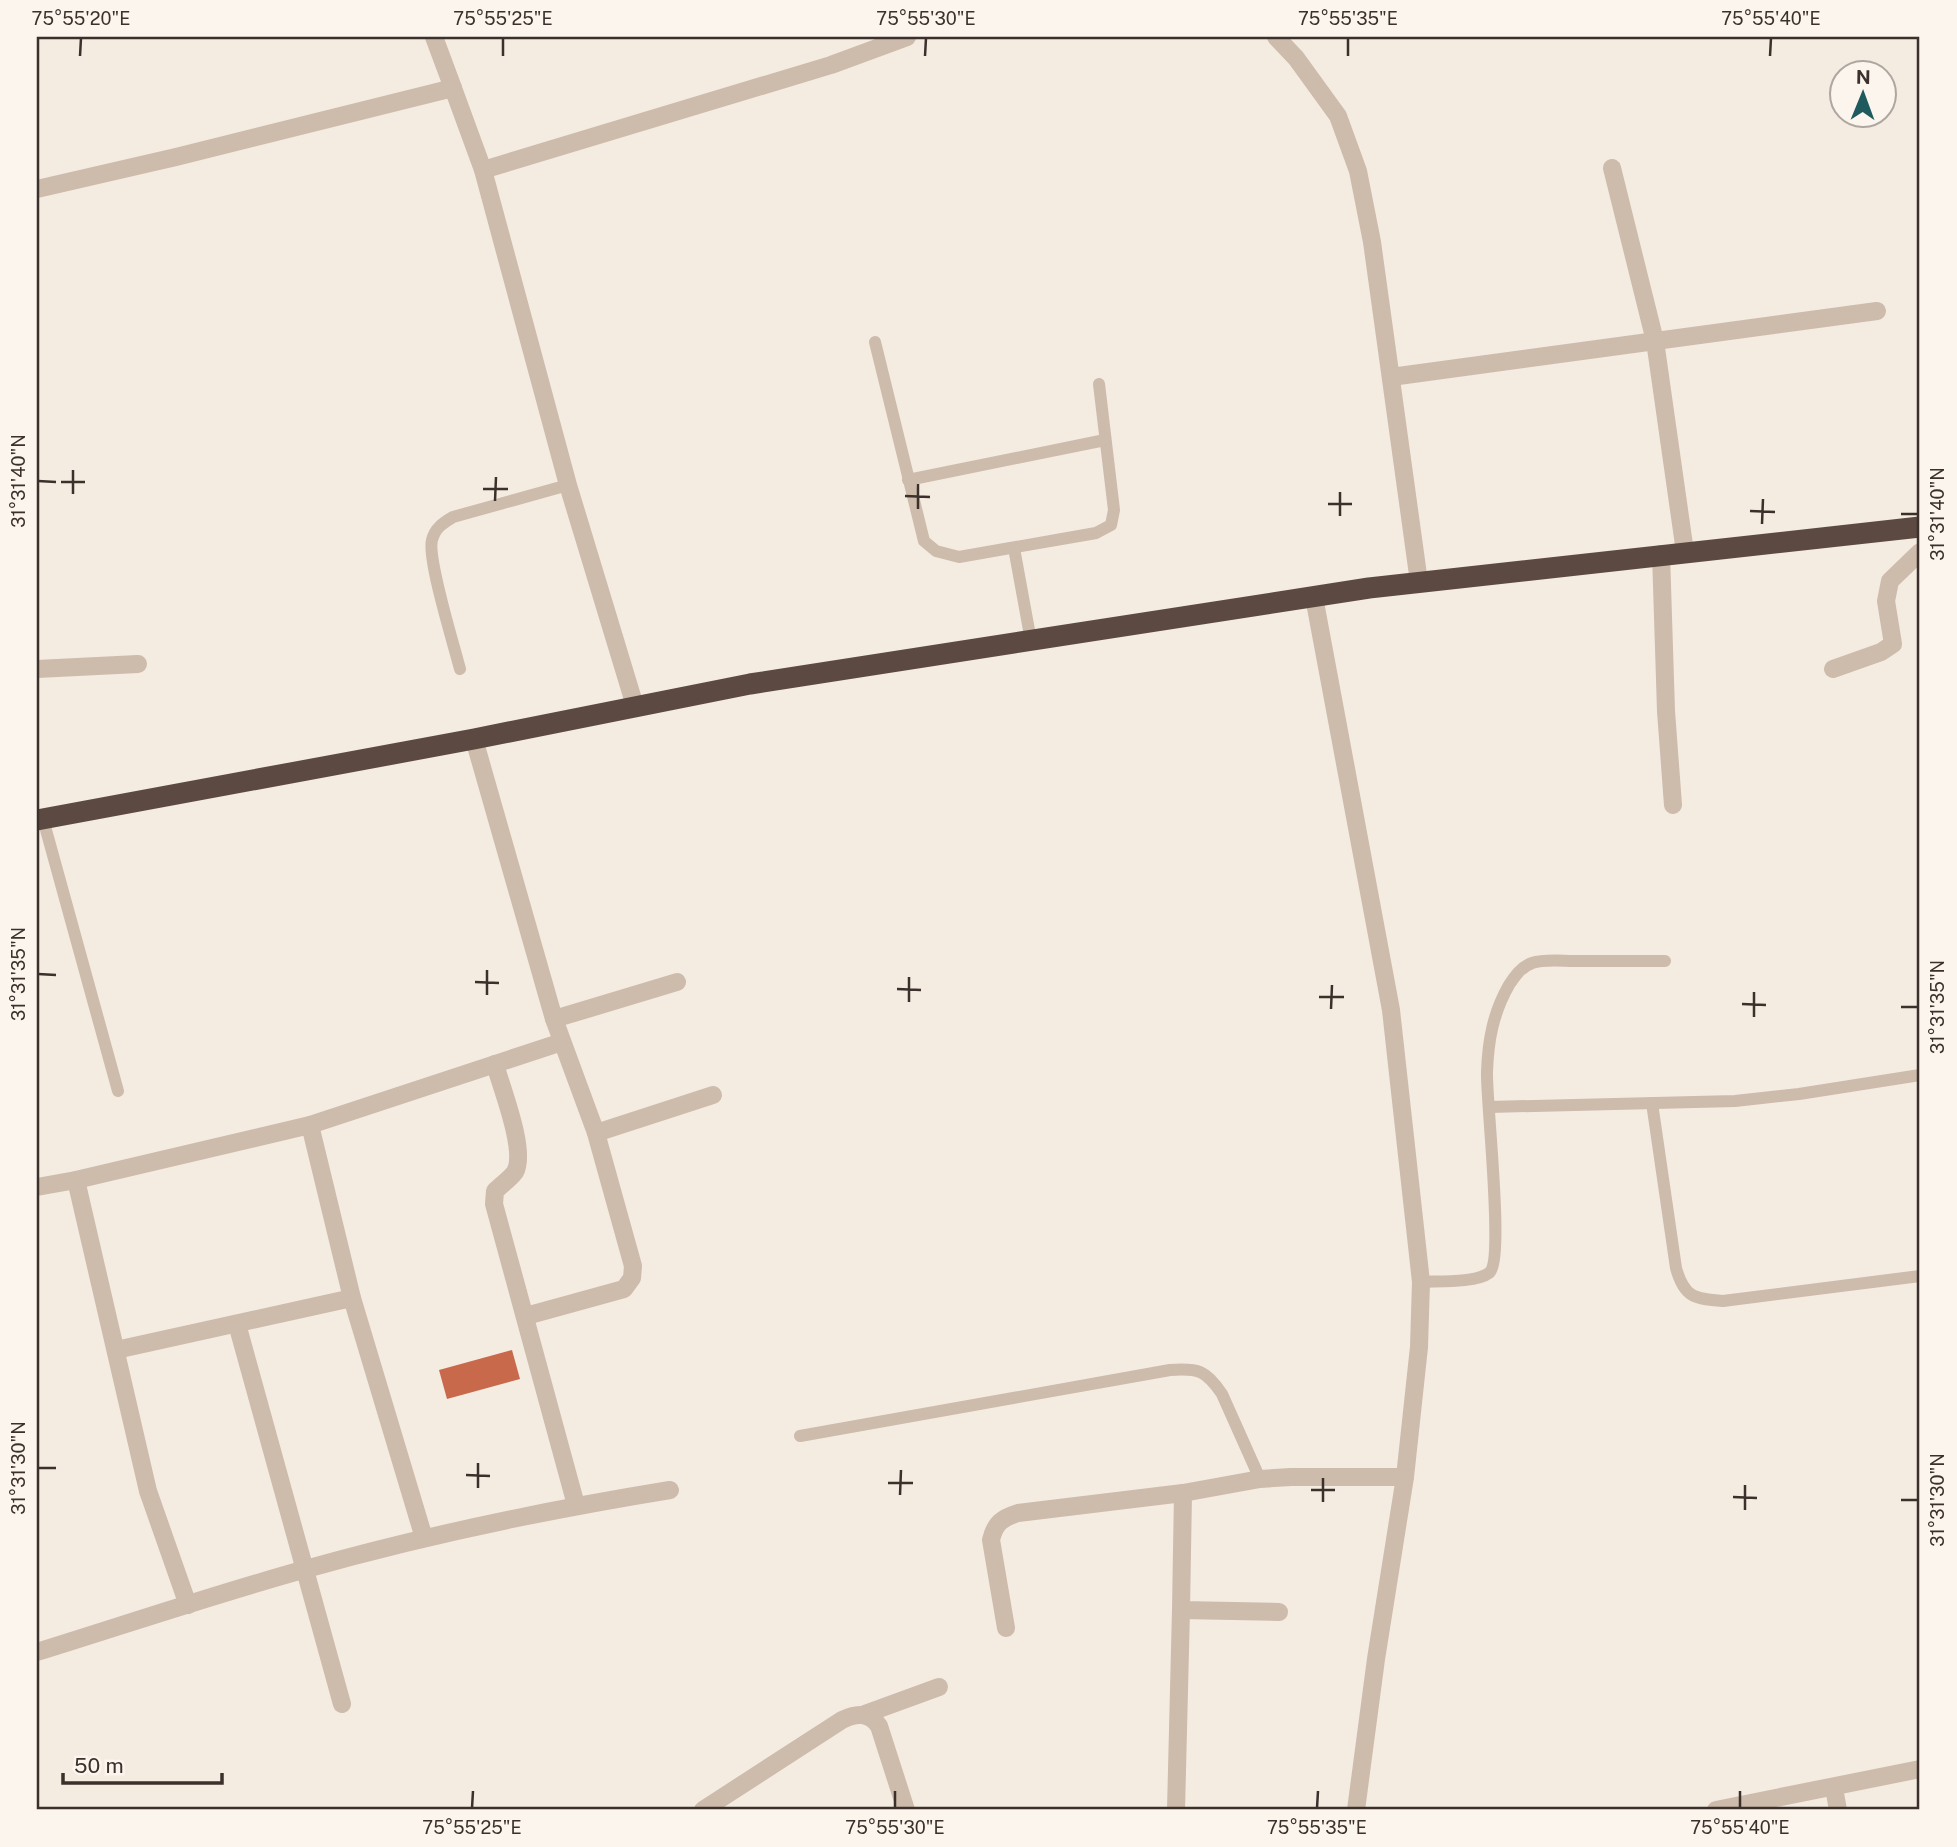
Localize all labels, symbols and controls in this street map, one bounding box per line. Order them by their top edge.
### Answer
text: 75°55'20"E [32,8,130,29]
text: 75°55'25"E [453,8,553,29]
text: 75°55'30"E [876,8,976,29]
text: 75°55'35"E [1298,8,1398,29]
text: 75°55'40"E [1721,8,1821,29]
north arrow [1828,60,1898,130]
text: N [1856,66,1871,88]
text: 31°31'40"N [8,434,29,528]
text: 31°31'40"N [1927,467,1948,561]
text: 31°31'35"N [8,927,29,1021]
text: 31°31'35"N [1927,960,1948,1054]
text: 31°31'30"N [8,1421,29,1515]
text: 31°31'30"N [1927,1453,1948,1547]
scale bar [63,1742,222,1786]
text: 50 m [74,1753,124,1778]
text: 75°55'25"E [422,1817,522,1838]
text: 75°55'30"E [845,1817,945,1838]
text: 75°55'35"E [1267,1817,1367,1838]
text: 75°55'40"E [1690,1817,1790,1838]

